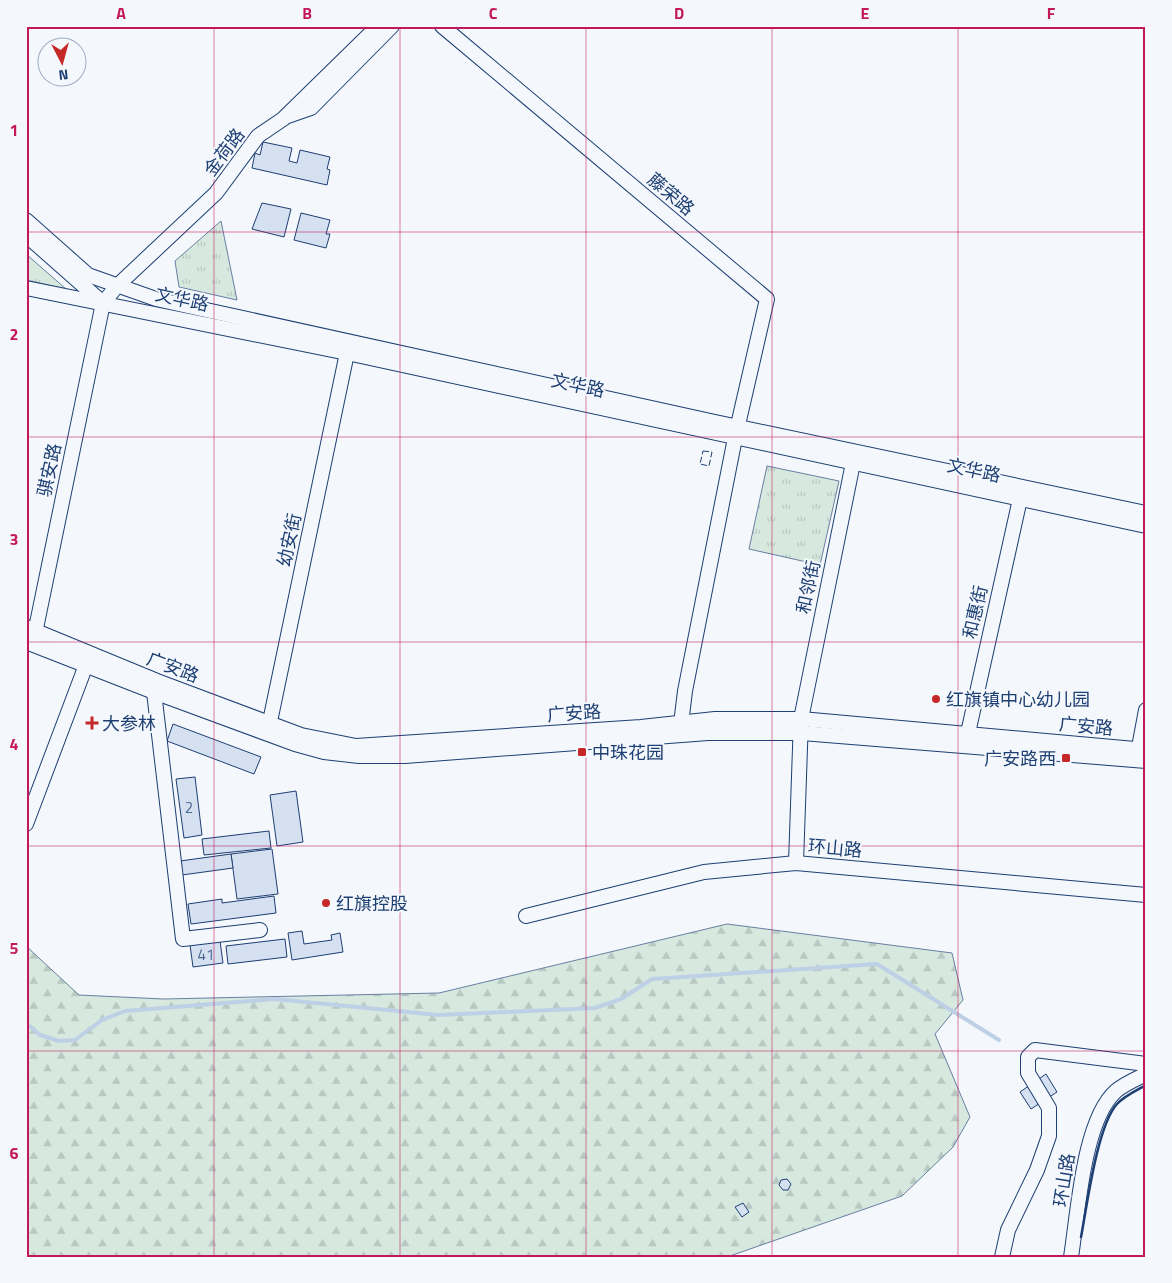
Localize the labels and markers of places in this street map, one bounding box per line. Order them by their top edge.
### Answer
place label: 红旗镇中心幼儿园 [946,686,1090,713]
marker: 红旗镇中心幼儿园 [930,693,942,705]
place label: 大参林 [102,710,156,737]
marker: 大参林 [86,717,98,729]
place label: 中珠花园 [592,739,664,766]
place label: 广安路西 [984,745,1056,772]
marker: 中珠花园 [576,746,588,758]
marker: 广安路西 [1060,752,1072,764]
place label: 红旗控股 [336,890,408,917]
marker: 红旗控股 [320,897,332,909]

